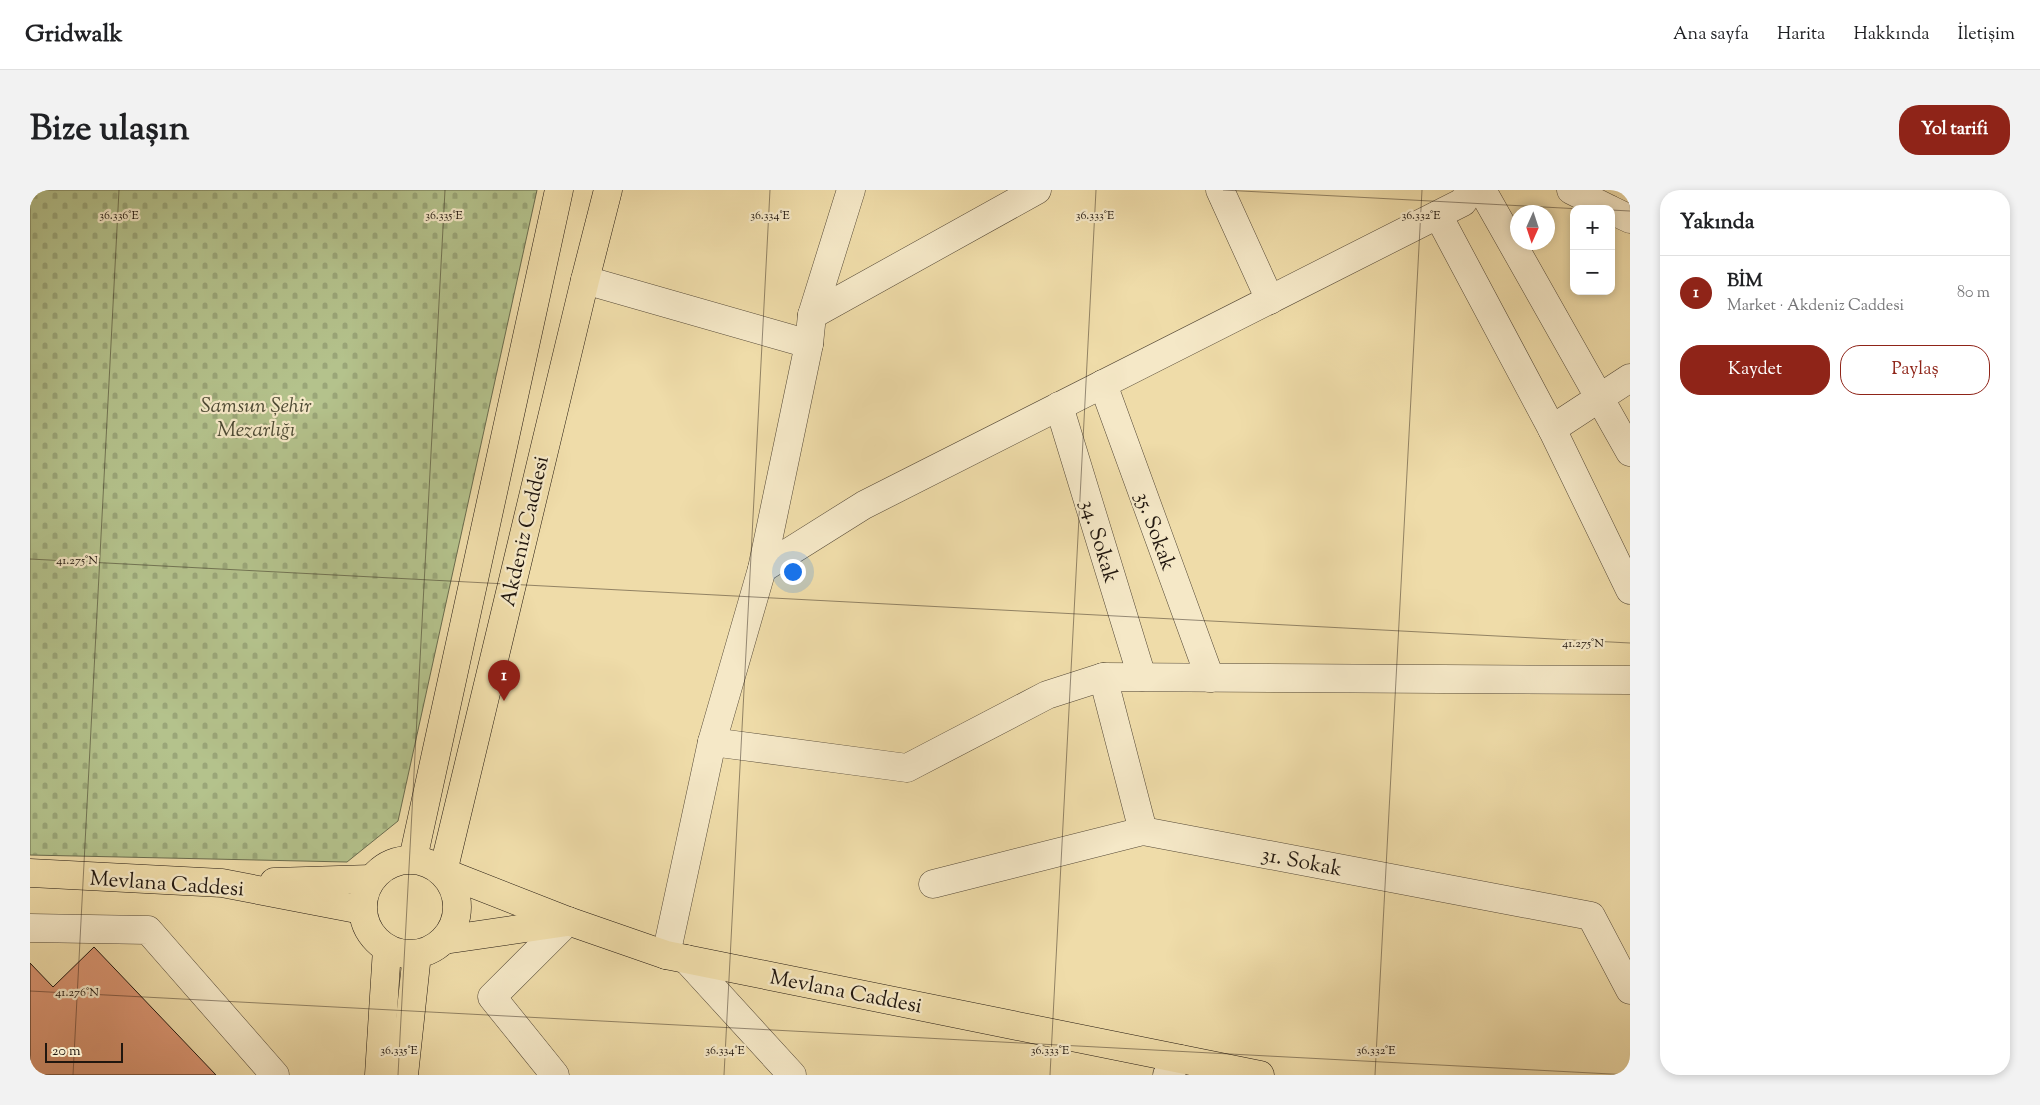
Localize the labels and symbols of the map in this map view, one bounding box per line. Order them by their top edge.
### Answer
north arrow [1510,205,1555,250]
text: 36.336°E [99,207,139,225]
text: 36.335°E [425,207,464,225]
text: 36.334°E [750,207,790,225]
text: 36.333°E [1076,207,1115,225]
text: 36.332°E [1402,207,1441,225]
park label: Samsun Şehir Mezarlığı [200,392,312,446]
street label: Akdeniz Caddesi [494,453,558,610]
street label: 35. Sokak [1126,488,1182,576]
street label: 34. Sokak [1071,496,1125,587]
text: 41.275°N [56,552,98,570]
your location [780,559,806,585]
text: 41.275°N [1562,635,1604,653]
pin: 1 [488,660,520,701]
street label: 31. Sokak [1259,840,1345,886]
street label: Mevlana Caddesi [89,865,245,905]
street label: Mevlana Caddesi [767,963,924,1022]
text: 41.276°N [55,984,99,1002]
scale bar [45,1040,122,1063]
text: 36.335°E [380,1042,419,1060]
text: 36.334°E [705,1042,745,1060]
text: 36.333°E [1031,1042,1070,1060]
text: 36.332°E [1357,1042,1396,1060]

